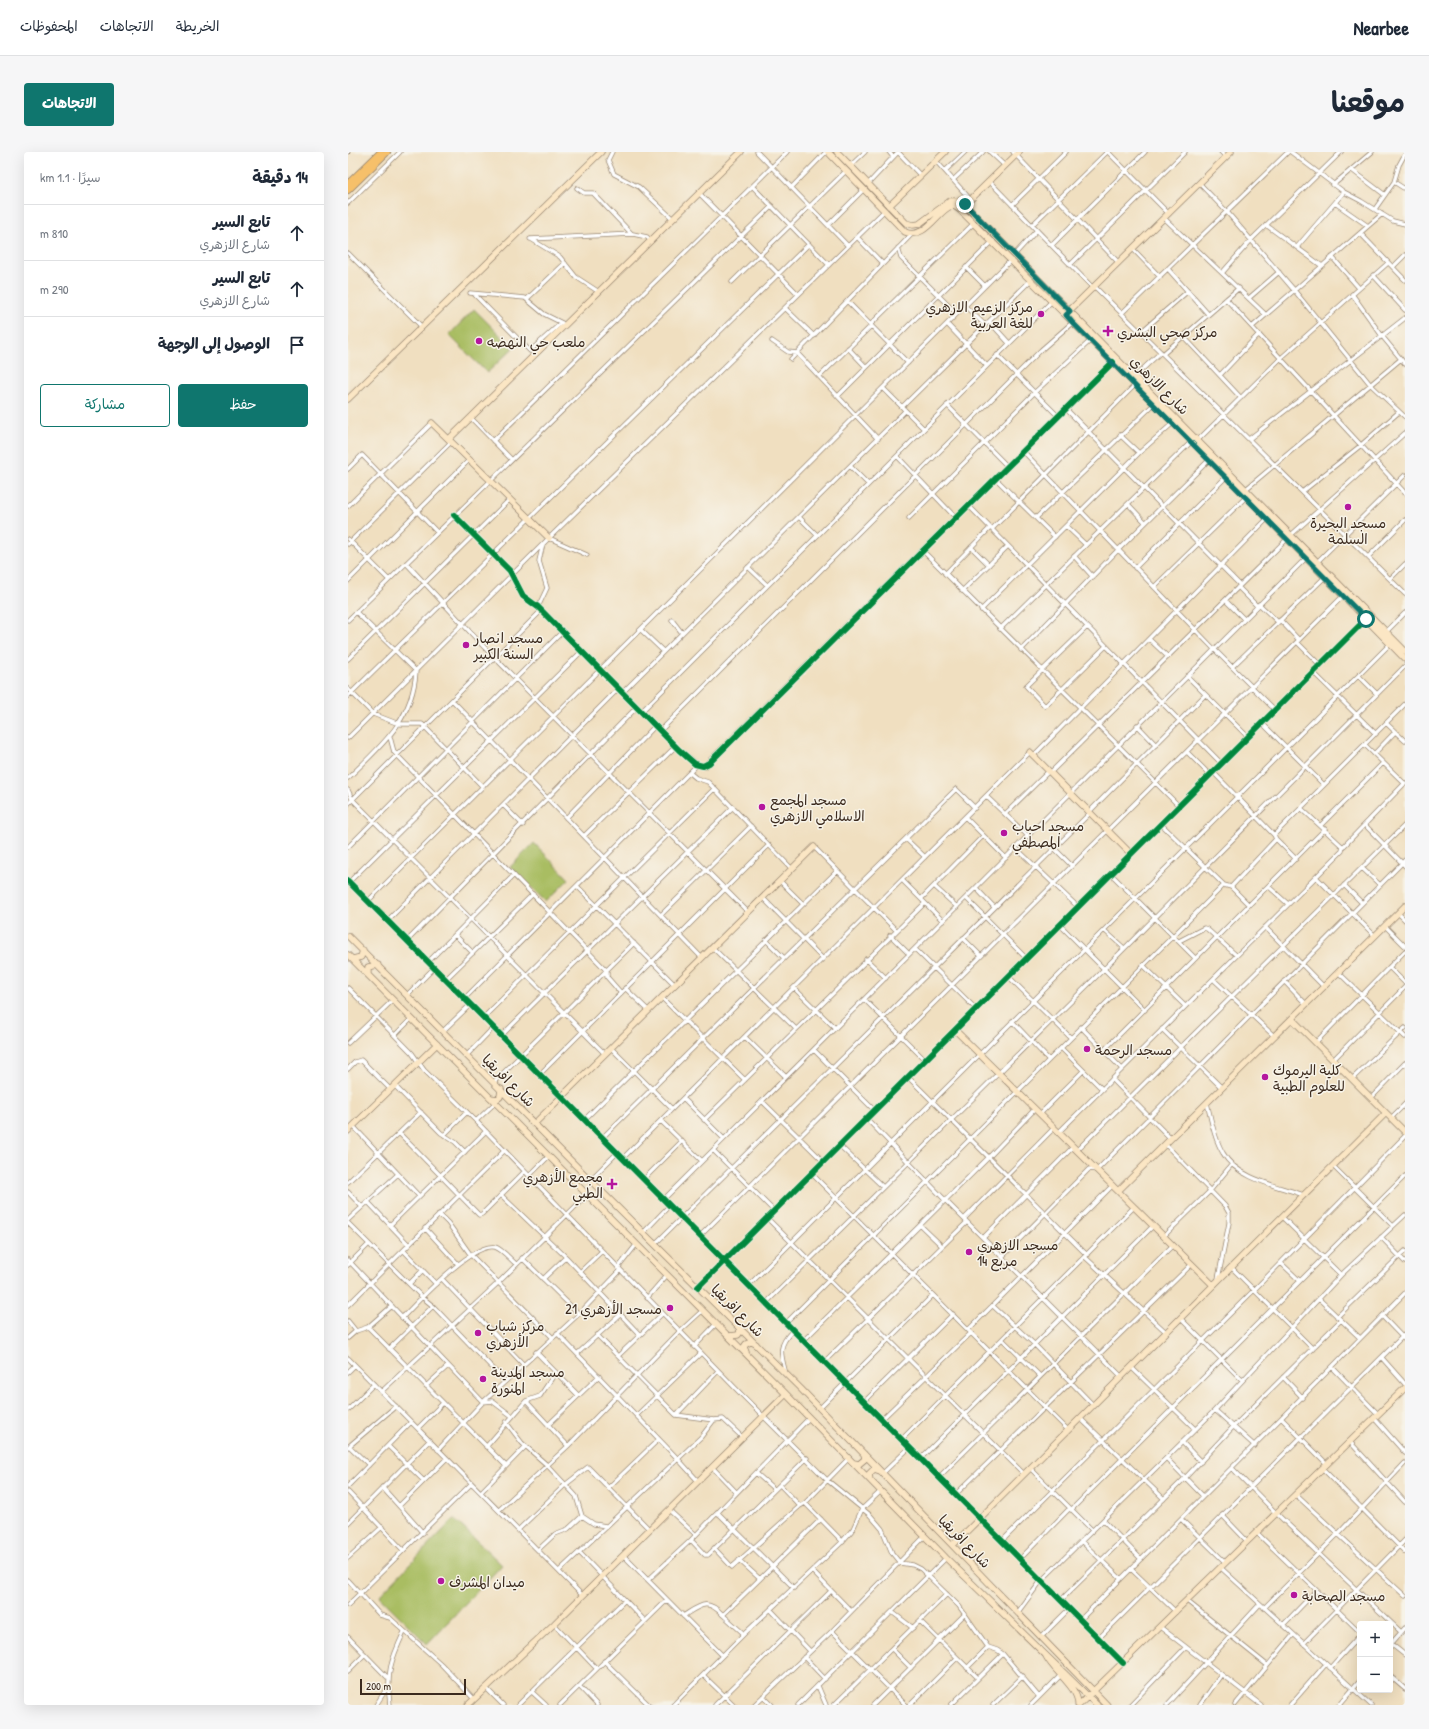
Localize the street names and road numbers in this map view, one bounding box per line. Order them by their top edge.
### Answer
street label: شارع الازهري [1125,351,1194,420]
street label: شارع افريقيا [478,1049,540,1111]
street label: شارع افريقيا [707,1279,769,1341]
street label: شارع افريقيا [934,1510,995,1573]

